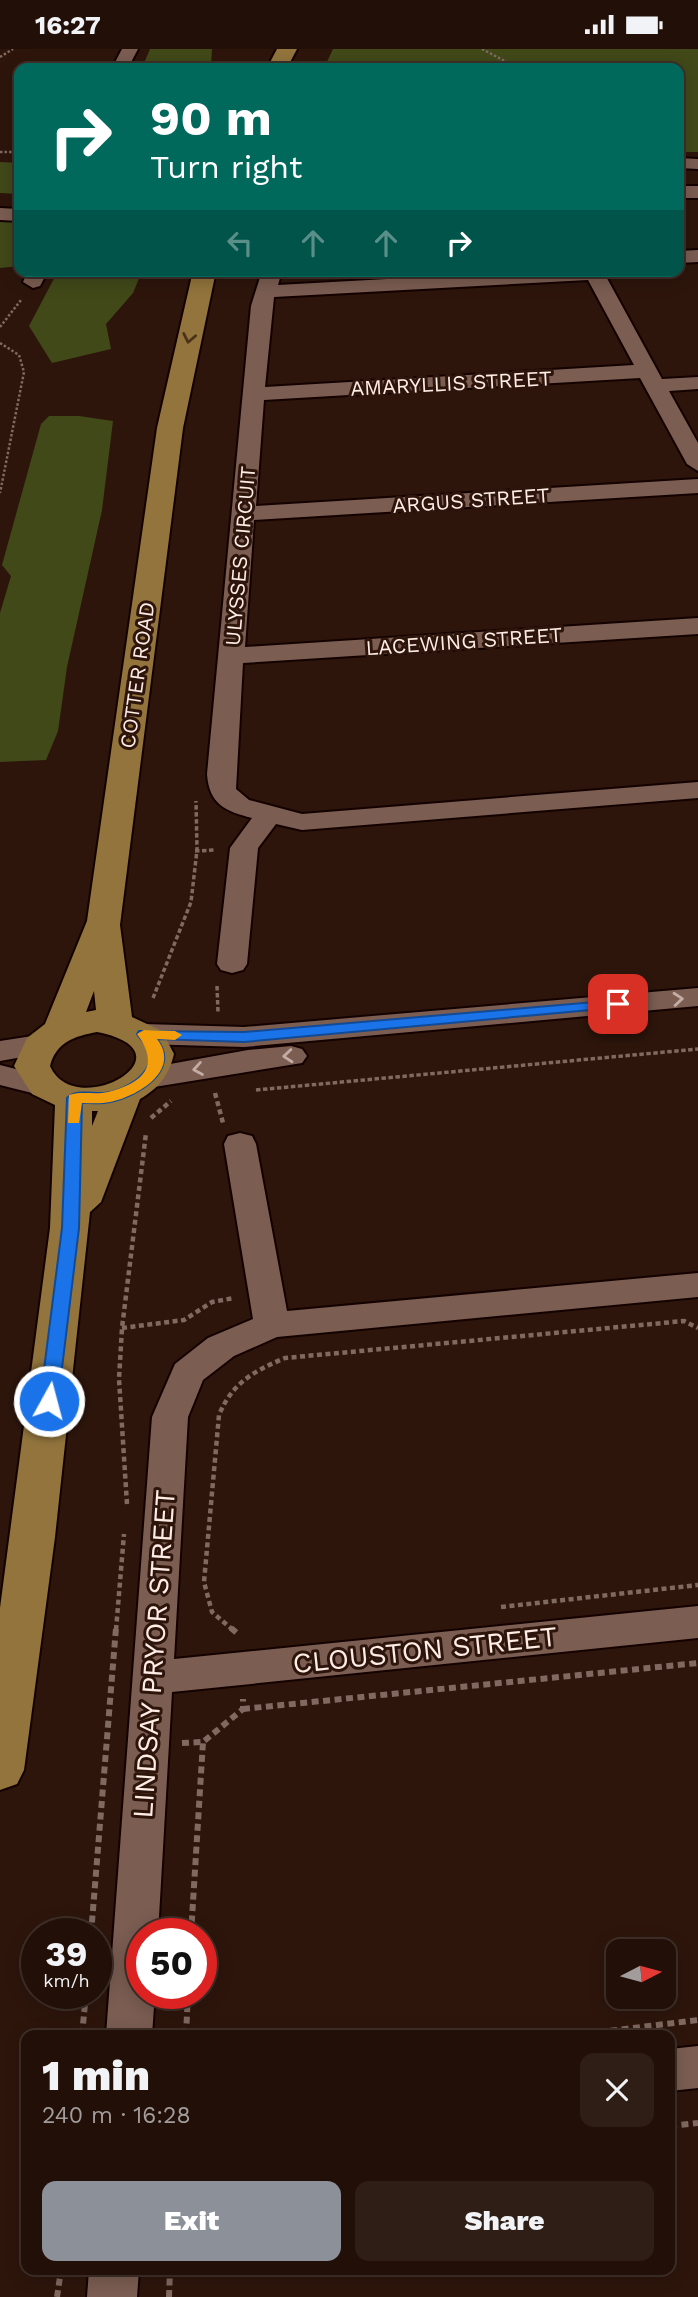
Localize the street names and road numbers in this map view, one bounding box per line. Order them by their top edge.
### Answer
street label: AMARYLLIS STREET [350,365,553,401]
street label: ULYSSES CIRCUIT [220,465,260,647]
street label: ARGUS STREET [392,482,551,518]
street label: COTTER ROAD [114,600,160,750]
street label: LACEWING STREET [365,622,563,660]
street label: LINDSAY PRYOR STREET [126,1488,182,1819]
street label: CLOUSTON STREET [291,1620,559,1680]

